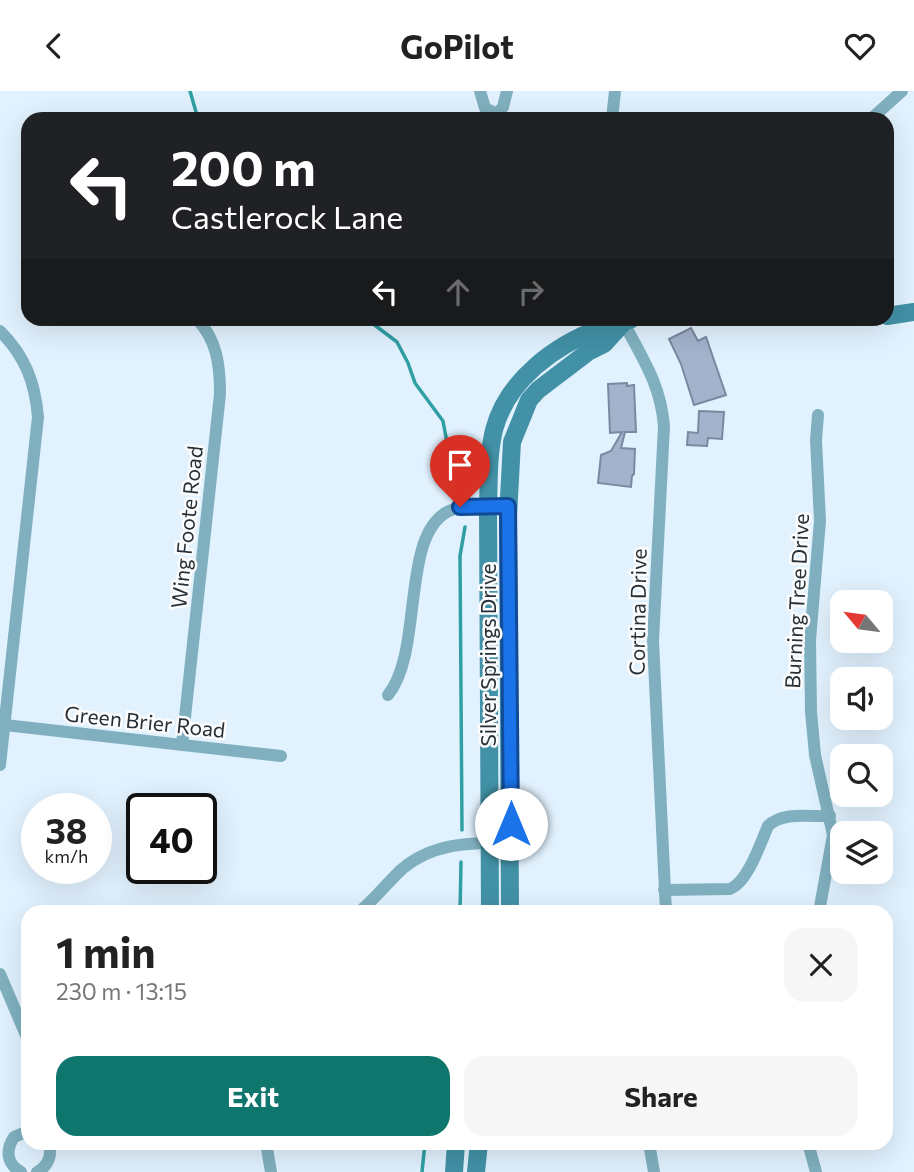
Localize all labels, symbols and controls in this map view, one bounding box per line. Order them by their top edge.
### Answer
text: GoPilot [400,26,514,66]
icon: back [35,27,73,65]
icon: heart [841,27,879,65]
text: 200 m [171,136,316,196]
icon: left [56,140,147,231]
text: Castlerock Lane [171,196,403,236]
icon: left [366,273,404,311]
icon: ahead [439,273,477,311]
icon: right [512,273,550,311]
pin [430,435,490,507]
street label: Wing Foote Road [165,444,207,610]
icon: arrive [441,446,479,484]
street label: Burning Tree Drive [779,513,813,689]
street label: Cortina Drive [623,548,651,676]
street label: Silver Springs Drive [475,563,500,747]
north arrow [830,590,892,653]
map controls [830,590,893,884]
button: sound [830,667,893,730]
street label: Green Brier Road [63,700,227,742]
button: search [830,744,893,807]
position arrow [474,787,548,861]
speed limit sign: 40 [126,793,217,884]
text: 38 [45,808,88,851]
button: layers [830,821,893,884]
text: km/h [45,845,88,867]
text: 1 min [56,925,156,977]
button: close [784,928,858,1002]
text: 230 m · 13:15 [56,977,187,1005]
button: Exit [56,1056,450,1136]
button: Share [464,1056,858,1136]

